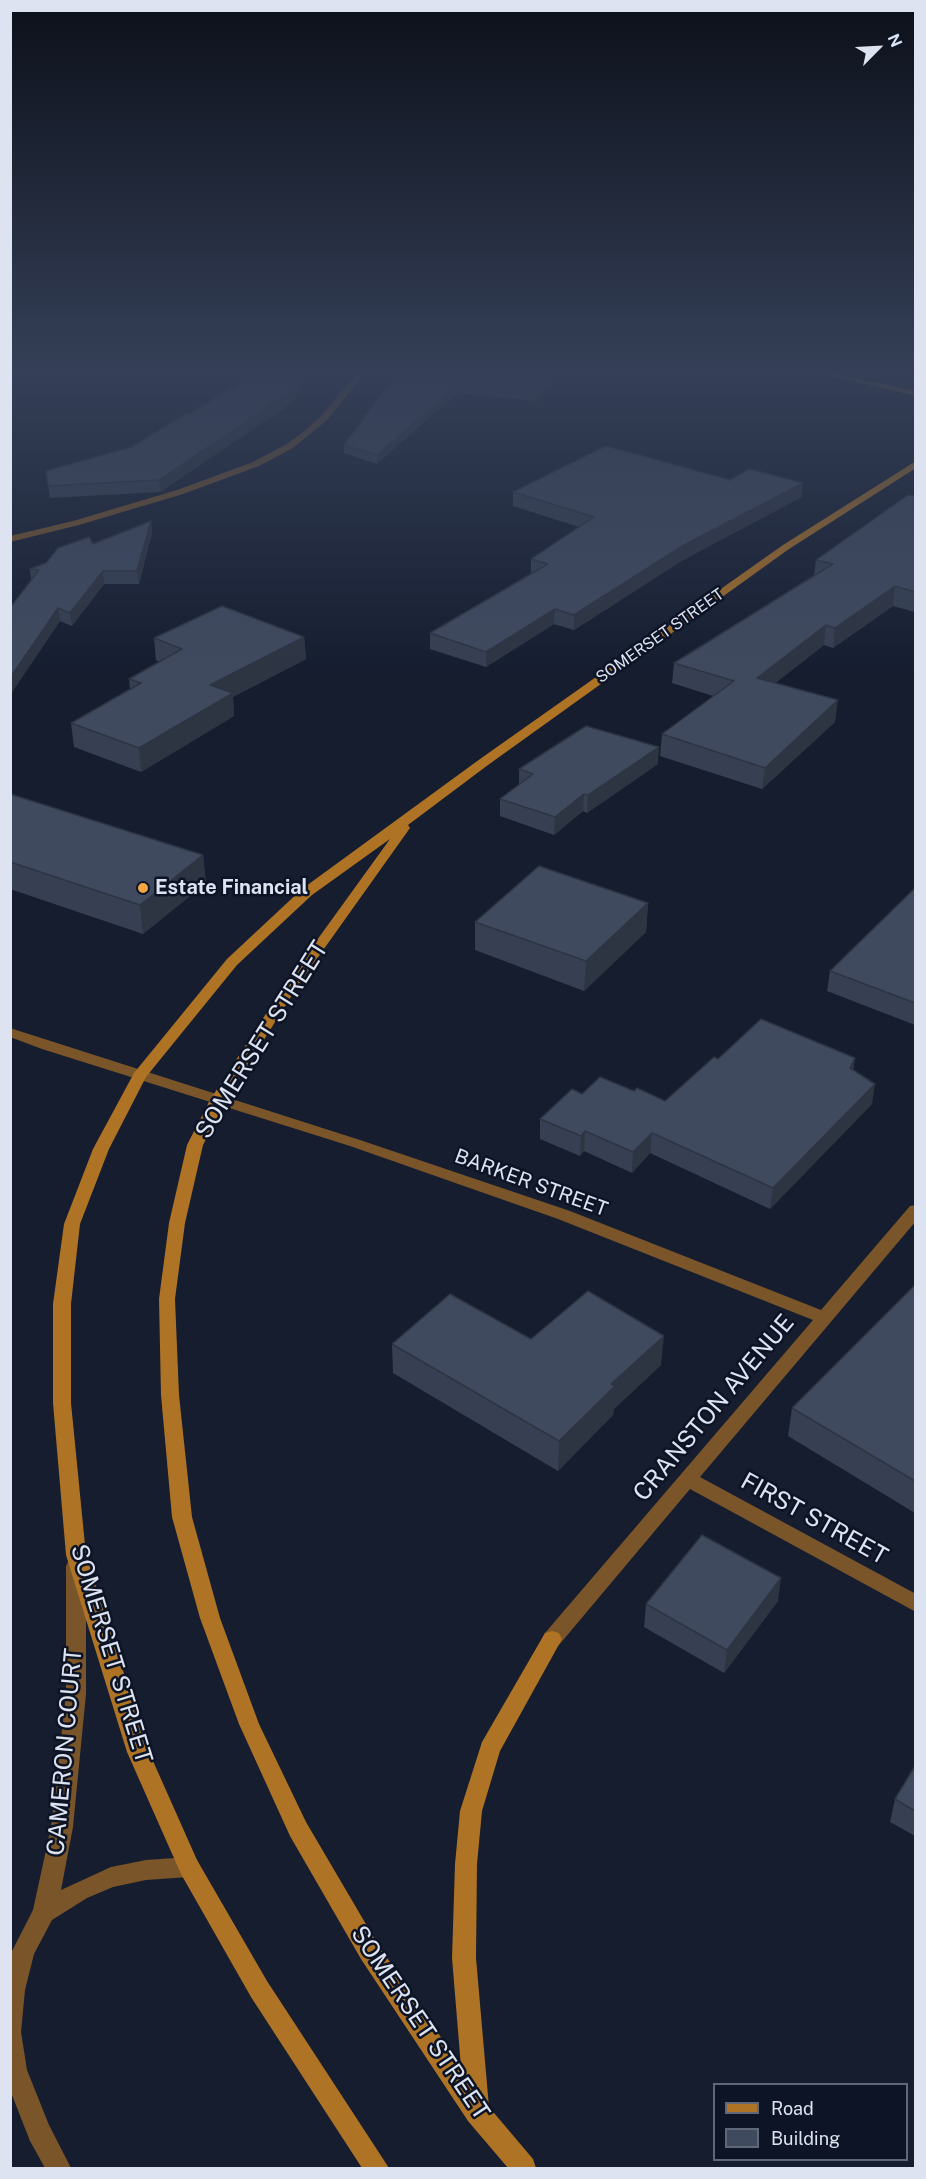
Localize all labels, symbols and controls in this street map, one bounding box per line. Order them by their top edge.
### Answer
north arrow [848,18,908,78]
text: N [884,31,906,50]
street label: SOMERSET STREET [592,585,728,687]
place label: Estate Financial [155,876,308,900]
marker: Estate Financial [136,881,150,895]
street label: SOMERSET STREET [189,936,335,1144]
street label: BARKER STREET [451,1144,611,1222]
street label: CRANSTON AVENUE [628,1309,800,1507]
street label: FIRST STREET [736,1467,892,1571]
street label: SOMERSET STREET [64,1541,158,1767]
street label: CAMERON COURT [42,1647,88,1857]
street label: SOMERSET STREET [344,1921,496,2125]
legend [713,2083,908,2161]
text: Road [771,2098,814,2119]
text: Building [771,2128,840,2149]

